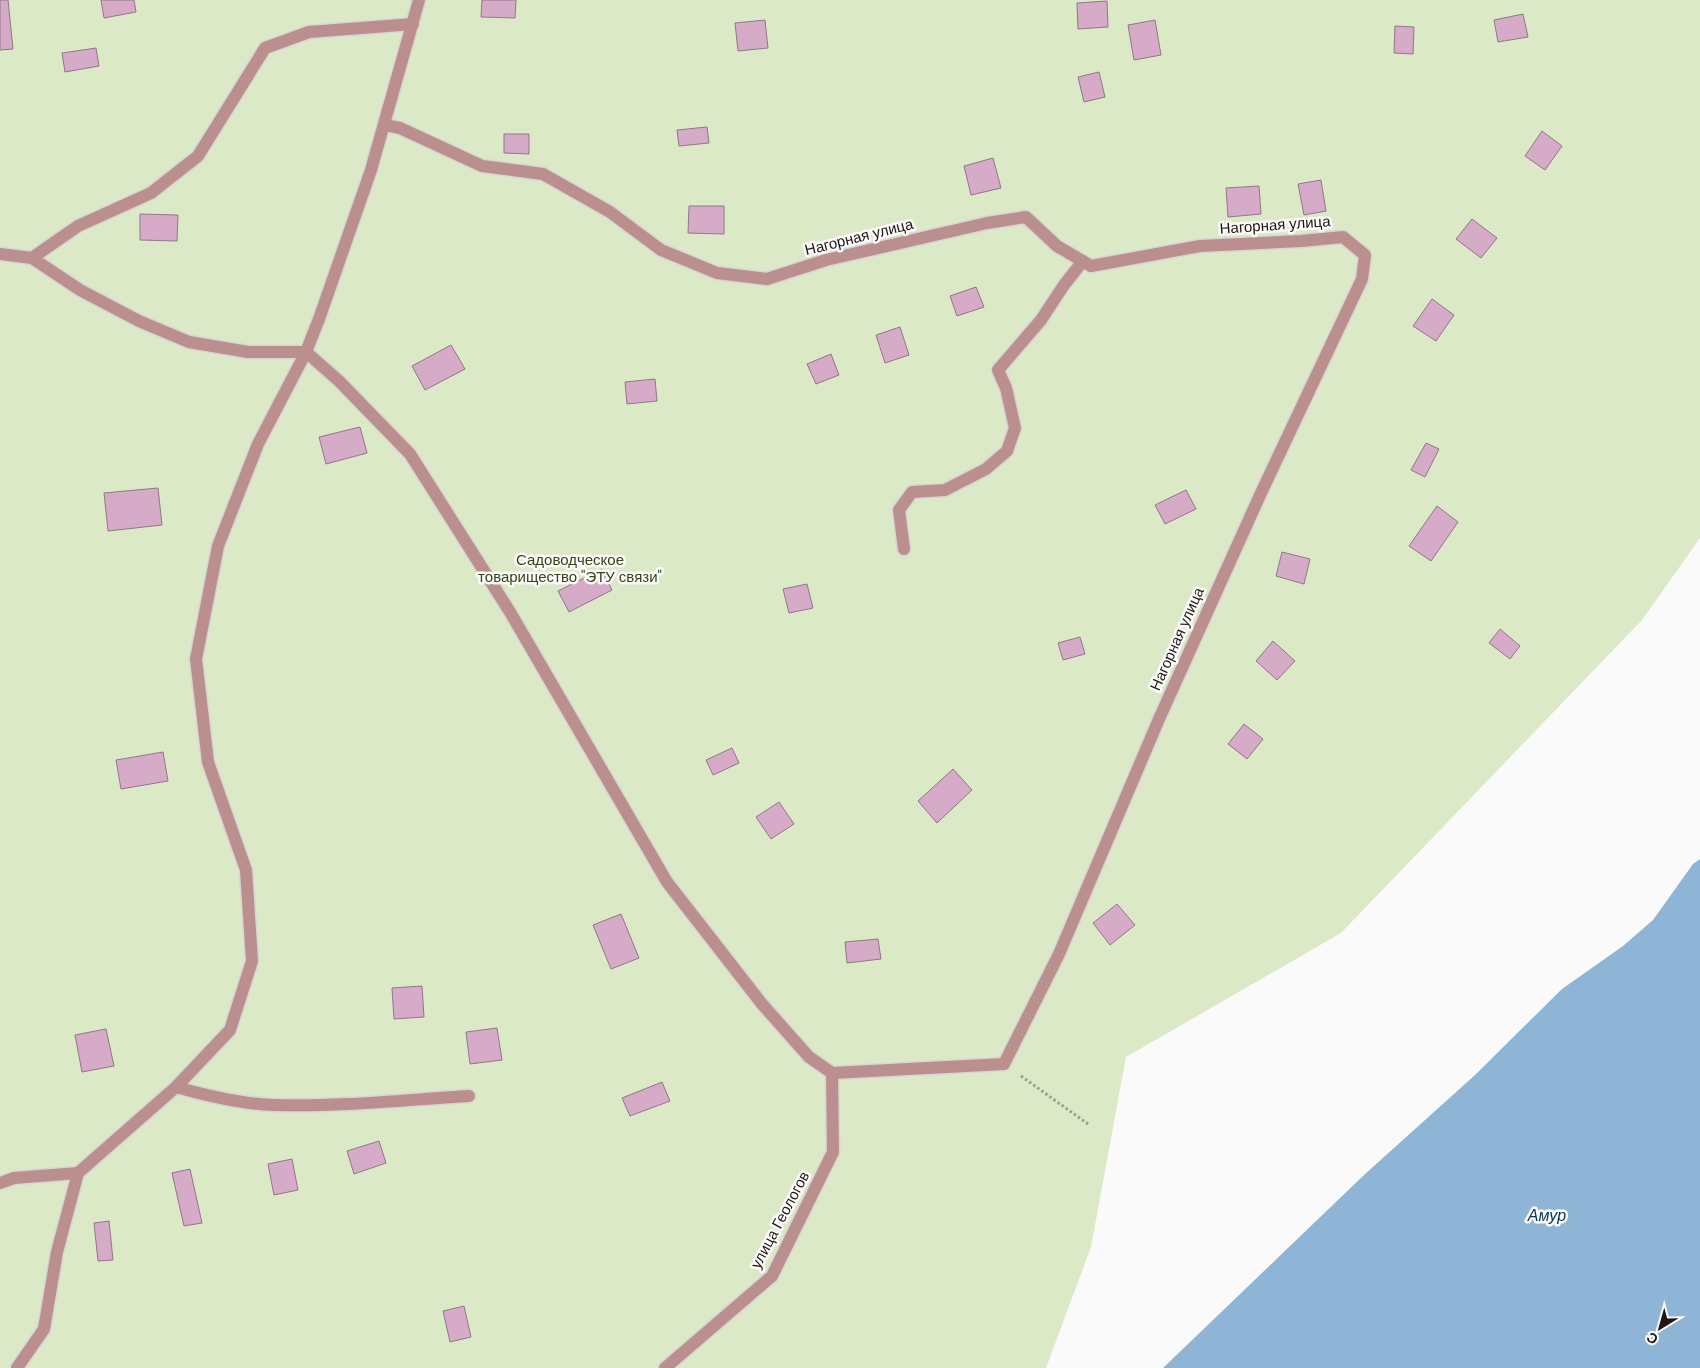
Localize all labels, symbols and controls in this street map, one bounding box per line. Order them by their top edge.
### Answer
street label: Нагорная улица [1219,211,1332,239]
street label: Нагорная улица [803,214,916,260]
park label: Садоводческое товарищество "ЭТУ связи" [478,550,662,587]
street label: Нагорная улица [1145,584,1209,694]
street label: улица Геологов [746,1168,814,1272]
water label: Амур [1527,1205,1566,1226]
north arrow [1635,1303,1685,1353]
text: С [1643,1328,1662,1349]

